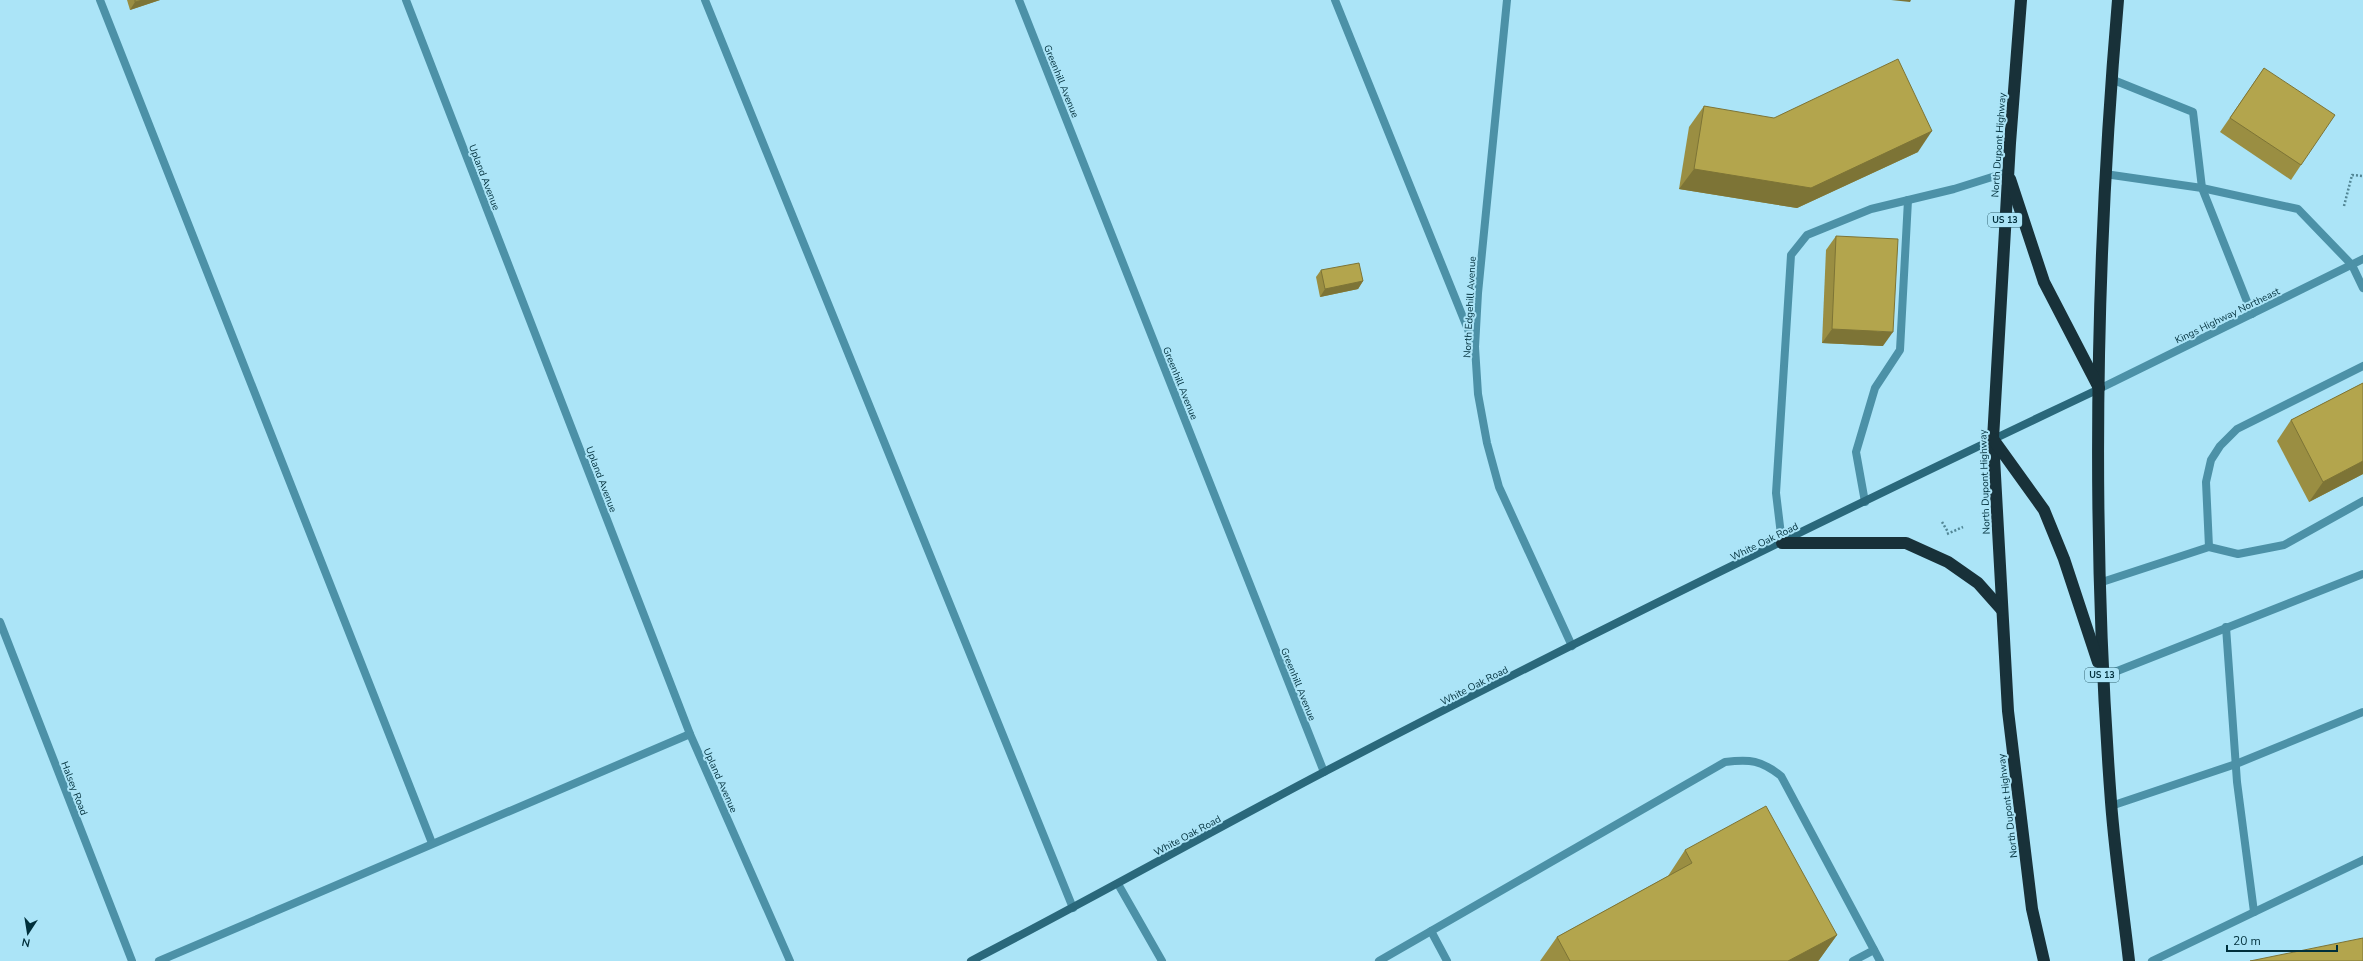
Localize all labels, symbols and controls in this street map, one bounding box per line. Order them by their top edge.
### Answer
street label: Greenhill Avenue [1040,43,1082,120]
street label: North Dupont Highway [1988,91,2010,198]
street label: Upland Avenue [465,142,503,212]
road number: US 13 [1988,213,2022,227]
street label: North Edgehill Avenue [1460,256,1480,358]
street label: Kings Highway Northeast [2173,284,2283,347]
street label: Greenhill Avenue [1159,345,1201,422]
street label: North Dupont Highway [1976,428,1994,535]
street label: Upland Avenue [582,444,620,514]
street label: White Oak Road [1728,519,1801,564]
street label: Greenhill Avenue [1277,646,1319,723]
street label: White Oak Road [1438,663,1511,709]
road number: US 13 [2085,668,2119,682]
street label: Upland Avenue [700,746,741,815]
street label: North Dupont Highway [1995,752,2021,859]
street label: Halsey Road [57,759,91,818]
street label: White Oak Road [1151,812,1224,859]
north arrow [8,913,48,953]
scale bar [2227,927,2337,953]
text: 20 m [2233,933,2261,949]
text: N [20,934,32,950]

